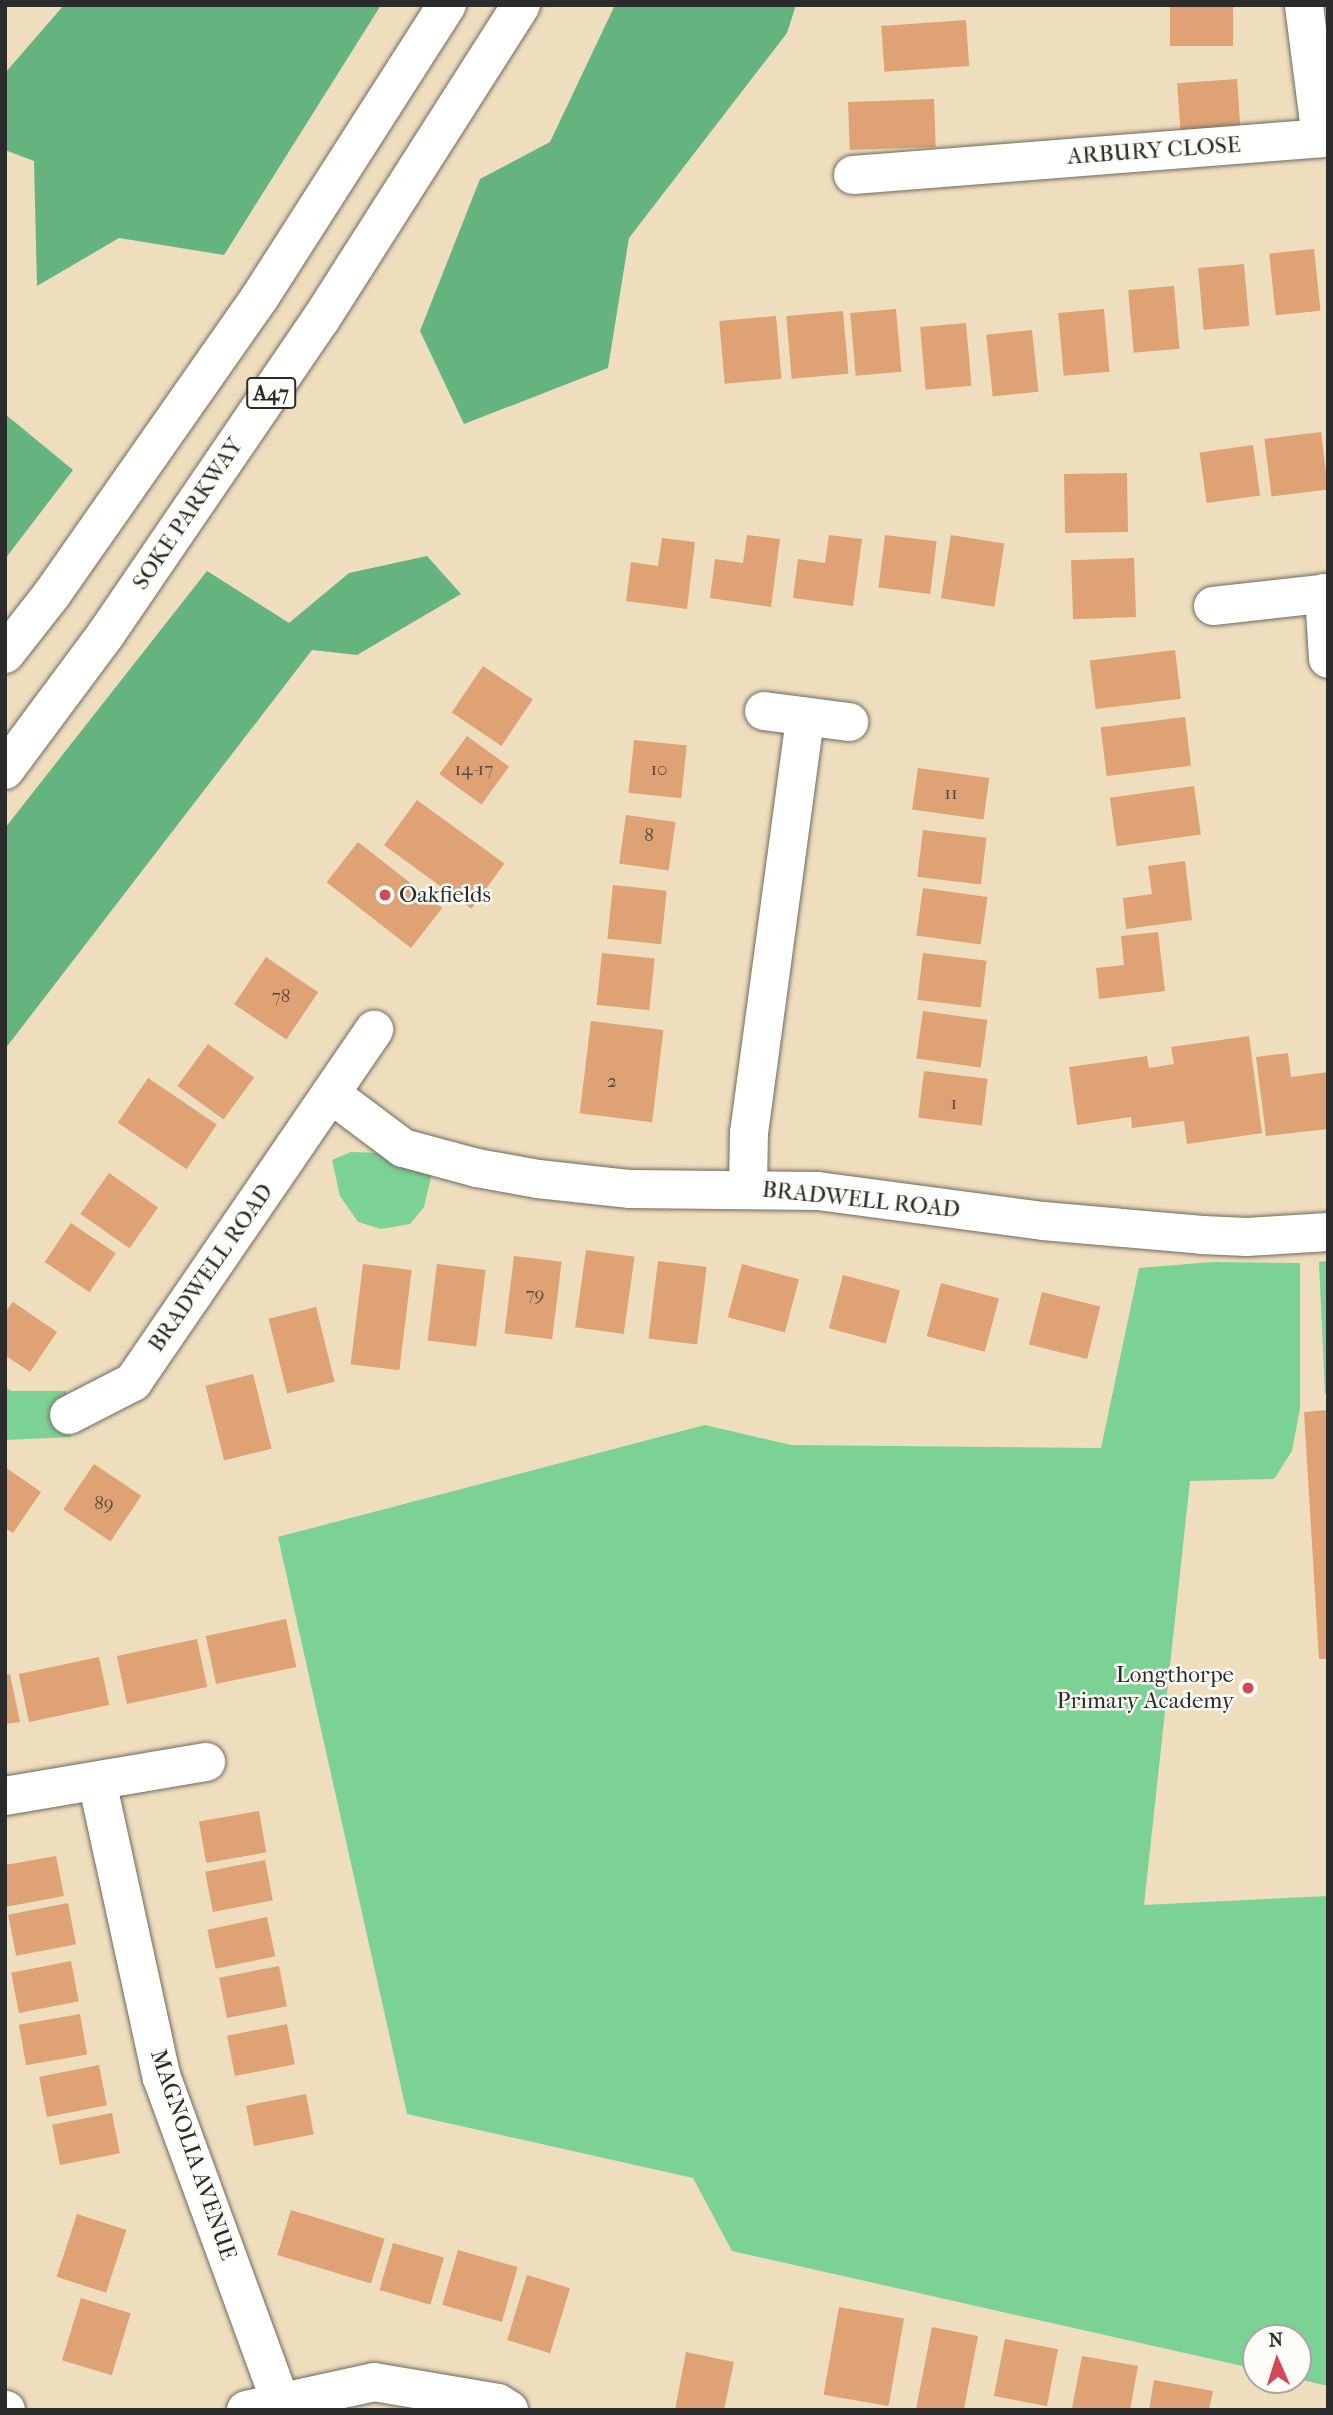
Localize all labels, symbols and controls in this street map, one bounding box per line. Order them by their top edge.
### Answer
street label: ARBURY CLOSE [1066,131,1242,171]
road number: A47 [245,376,297,410]
street label: SOKE PARKWAY [127,433,249,595]
house number: 14-17 [455,759,493,781]
house number: 10 [650,759,668,781]
house number: 11 [944,783,958,805]
house number: 8 [644,825,654,847]
place label: Oakfields [399,881,491,909]
marker: Oakfields [377,887,393,903]
house number: 78 [272,986,290,1008]
house number: 2 [607,1071,617,1093]
house number: 1 [951,1093,957,1115]
street label: BRADWELL ROAD [761,1176,961,1224]
street label: BRADWELL ROAD [143,1179,279,1357]
house number: 79 [525,1284,545,1306]
house number: 89 [94,1493,114,1515]
place label: Longthorpe Primary Academy [1057,1661,1234,1715]
marker: Longthorpe Primary Academy [1240,1680,1256,1696]
street label: MAGNOLIA AVENUE [144,2046,242,2264]
north arrow [1242,2324,1312,2394]
text: N [1268,2329,1284,2351]

